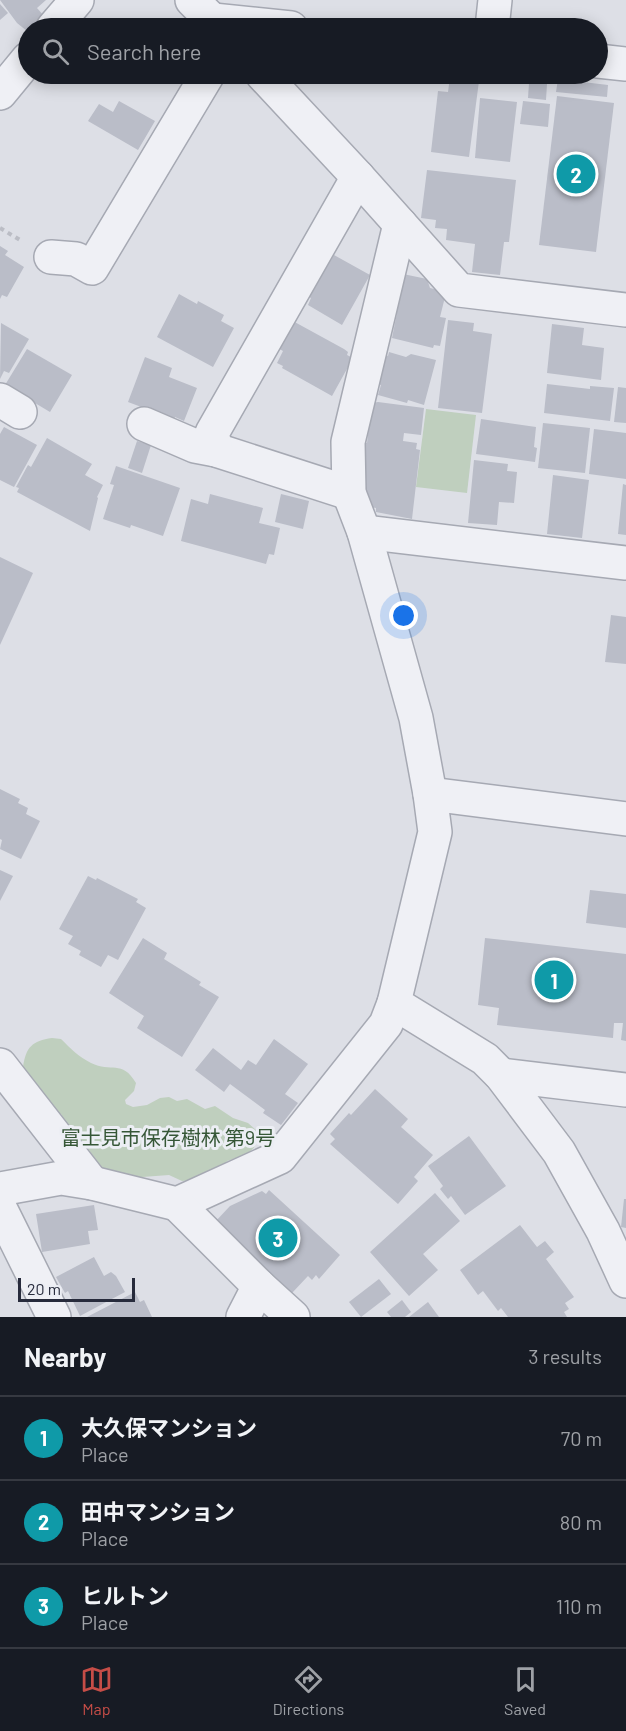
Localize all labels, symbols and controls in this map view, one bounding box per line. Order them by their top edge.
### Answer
search box [18,18,608,84]
icon: search [39,35,72,68]
text: Search here [87,38,201,64]
pin: 2 [556,152,596,196]
your location [389,601,418,630]
pin: 1 [534,958,574,1002]
park label: 富士見市保存樹林 第9号 [61,1125,275,1149]
pin: 3 [258,1216,298,1260]
scale bar [18,1275,135,1302]
text: 20 m [27,1279,61,1298]
text: Nearby [24,1341,106,1372]
text: 3 results [528,1344,602,1368]
text: 大久保マンション [81,1414,257,1440]
text: 1 [40,1426,47,1450]
text: 70 m [561,1426,602,1450]
text: Place [81,1442,129,1466]
text: 田中マンション [81,1498,235,1524]
text: 2 [38,1510,49,1534]
text: 80 m [560,1510,602,1534]
text: Place [81,1526,129,1550]
text: ヒルトン [81,1582,169,1608]
text: 3 [38,1594,49,1618]
text: 110 m [556,1594,602,1618]
text: Place [81,1610,129,1634]
tab: Map [80,1663,113,1718]
tab: Directions [273,1663,344,1718]
tab: Saved [504,1663,546,1718]

